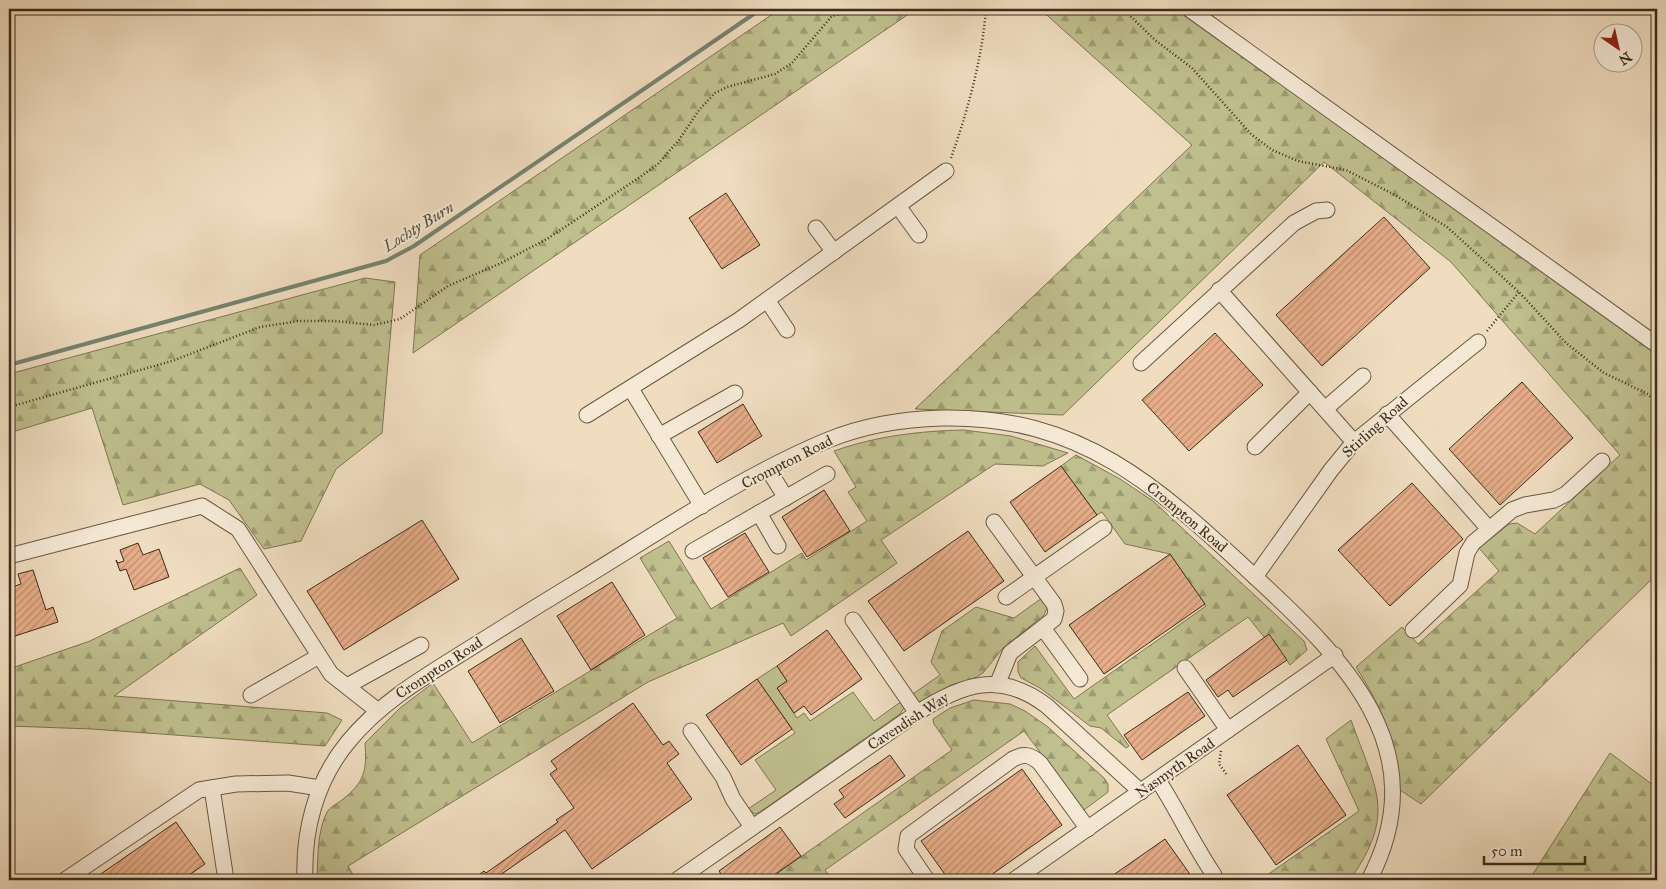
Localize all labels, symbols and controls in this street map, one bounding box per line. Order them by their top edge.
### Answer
north arrow [1594,22,1644,72]
text: N [1615,48,1635,69]
water label: Lochty Burn [379,197,458,256]
street label: Stirling Road [1338,393,1412,461]
street label: Crompton Road [738,431,836,493]
street label: Crompton Road [1143,478,1231,556]
street label: Crompton Road [392,633,486,703]
street label: Cavendish Way [864,688,953,754]
street label: Nasmyth Road [1132,734,1218,802]
scale bar [1484,834,1585,866]
text: 50 m [1491,842,1523,860]

